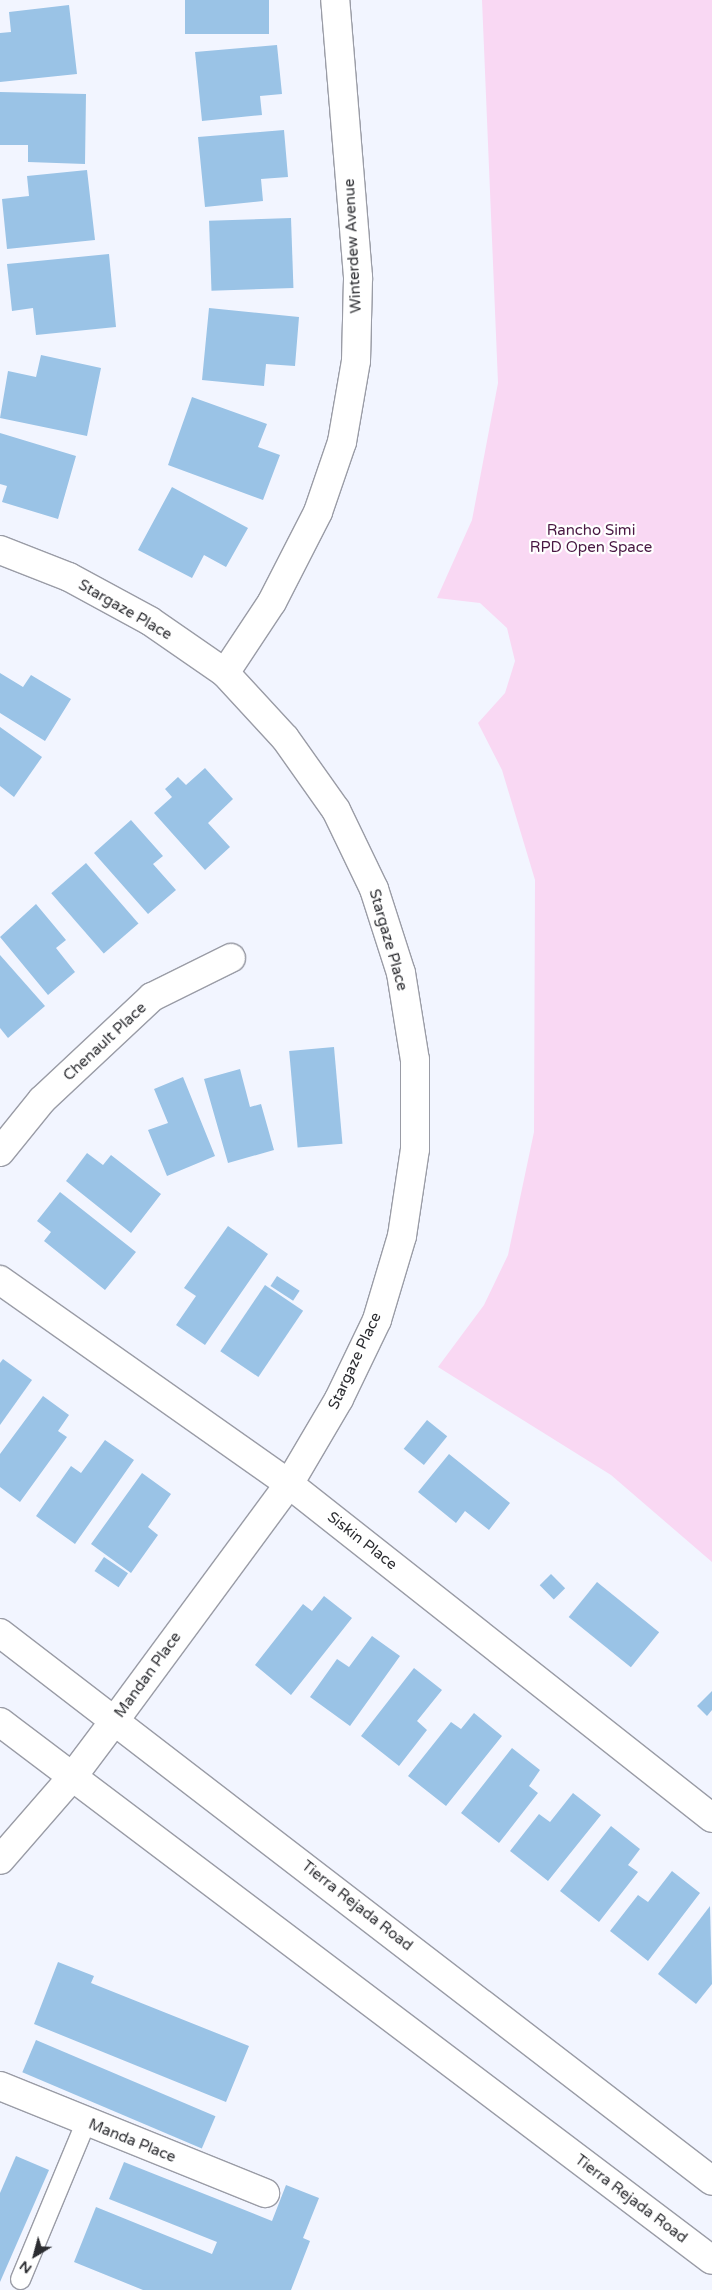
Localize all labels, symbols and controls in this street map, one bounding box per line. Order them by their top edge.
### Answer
street label: Winterdew Avenue [340,178,366,314]
park label: Rancho Simi RPD Open Space [530,521,652,556]
street label: Stargaze Place [75,576,175,644]
street label: Stargaze Place [365,887,411,993]
street label: Chenault Place [60,999,150,1085]
street label: Stargaze Place [325,1310,385,1412]
street label: Siskin Place [324,1508,400,1574]
street label: Mandan Place [111,1629,185,1721]
street label: Tierra Rejada Road [298,1857,416,1955]
street label: Manda Place [86,2115,178,2167]
street label: Tierra Rejada Road [571,2151,691,2247]
north arrow [10,2230,60,2280]
text: N [16,2257,35,2278]

